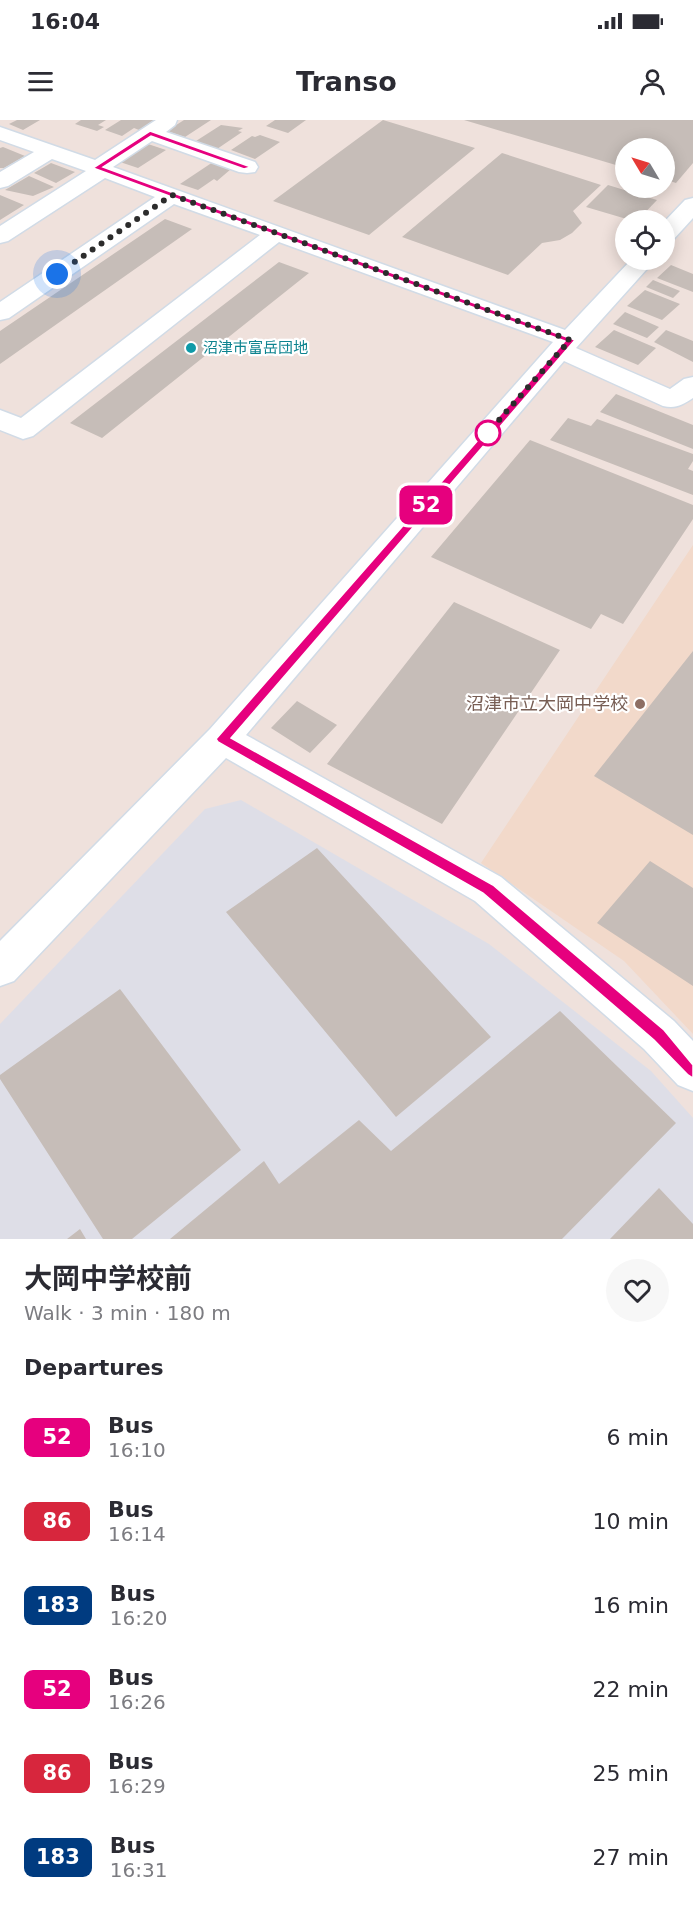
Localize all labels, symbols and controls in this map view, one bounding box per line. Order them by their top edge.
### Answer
text: 16:04 [30,9,100,34]
icon: menu [24,65,57,98]
icon: person [636,65,669,98]
text: Transo [296,66,397,97]
north arrow [615,138,675,198]
map controls [615,138,675,270]
button: locate [615,210,675,270]
your location [42,259,72,289]
place label: 沼津市富岳団地 [203,339,308,357]
marker: 沼津市富岳団地 [184,341,198,355]
unlabelled marker [475,420,501,446]
line badge: 52 [399,486,453,524]
text: 52 [411,493,441,517]
place label: 沼津市立大岡中学校 [466,693,628,714]
marker: 沼津市立大岡中学校 [633,697,647,711]
button: heart [606,1259,669,1322]
text: 大岡中学校前 [24,1262,192,1295]
text: Walk · 3 min · 180 m [24,1301,231,1325]
text: Departures [24,1355,164,1380]
text: Bus [108,1413,154,1438]
text: 52 [42,1425,72,1449]
text: 6 min [607,1425,669,1450]
text: 16:10 [108,1438,166,1462]
text: Bus [108,1497,154,1522]
text: 86 [42,1509,72,1533]
text: 10 min [593,1509,669,1534]
text: 16:14 [108,1522,166,1546]
text: Bus [110,1581,155,1606]
text: 183 [36,1593,80,1617]
text: 16 min [593,1593,669,1618]
text: 16:20 [110,1606,167,1630]
text: Bus [108,1665,154,1690]
text: 52 [42,1677,72,1701]
text: 22 min [593,1677,669,1702]
text: 16:26 [108,1690,166,1714]
text: Bus [108,1749,154,1774]
text: 86 [42,1761,72,1785]
text: 25 min [593,1761,669,1786]
text: 16:29 [108,1774,166,1798]
text: Bus [110,1833,155,1858]
text: 183 [36,1845,80,1869]
text: 27 min [593,1845,669,1870]
text: 16:31 [110,1858,167,1882]

